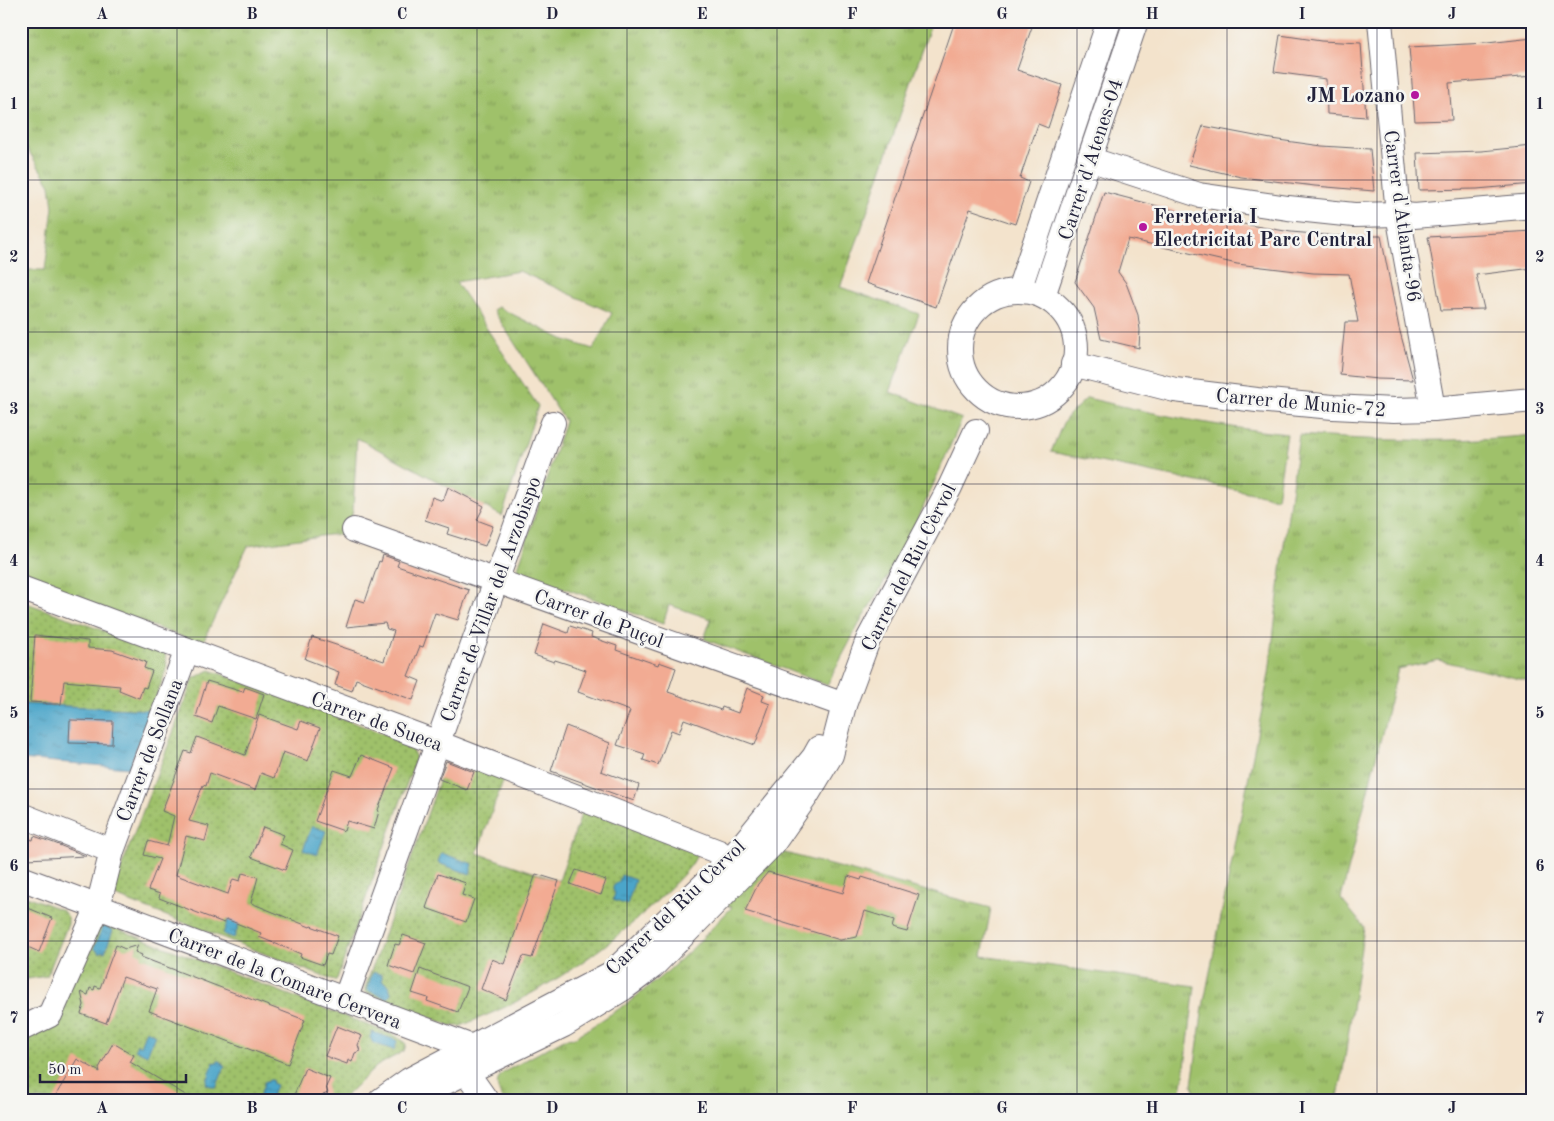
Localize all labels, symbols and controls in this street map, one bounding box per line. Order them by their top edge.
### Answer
text: A [96,7,108,23]
text: B [246,7,258,23]
text: C [397,7,407,23]
text: D [546,7,558,23]
text: E [696,7,708,23]
text: F [847,7,858,23]
text: G [996,7,1008,23]
text: H [1145,7,1159,23]
text: I [1298,7,1306,23]
text: J [1448,7,1457,23]
street label: Carrer d'Atenes-04 [1056,76,1127,243]
place label: JM Lozano [1307,87,1405,107]
marker: JM Lozano [1409,89,1421,101]
text: 1 [9,97,19,113]
text: 1 [1535,97,1545,113]
street label: Carrer d'Atlanta-96 [1379,129,1423,304]
place label: Ferreteria I Electricitat Parc Central [1153,208,1372,251]
marker: Ferreteria I Electricitat Parc Central [1137,221,1149,233]
text: 2 [9,250,19,266]
text: 2 [1535,250,1545,266]
street label: Carrer de Munic-72 [1215,387,1387,421]
text: 3 [9,402,19,418]
text: 3 [1535,402,1545,418]
street label: Carrer de Villar del Arzobispo [438,474,546,725]
street label: Carrer del Riu Cèrvol [859,481,961,655]
text: 4 [9,554,19,570]
text: 4 [1535,554,1545,570]
street label: Carrer de Puçol [531,587,666,653]
street label: Carrer de Sollana [114,676,187,825]
street label: Carrer de Sueca [308,690,445,756]
text: 5 [9,706,19,722]
text: 5 [1535,706,1545,722]
street label: Carrer del Riu Cèrvol [603,837,750,980]
text: 6 [9,859,19,875]
text: 6 [1535,859,1545,875]
street label: Carrer de la Comare Cervera [165,926,404,1034]
text: 7 [9,1011,19,1027]
text: 7 [1535,1011,1545,1027]
scale bar [40,1051,186,1083]
text: 50 m [48,1063,82,1078]
text: A [96,1101,108,1117]
text: B [246,1101,258,1117]
text: C [397,1101,407,1117]
text: D [546,1101,558,1117]
text: E [696,1101,708,1117]
text: F [847,1101,858,1117]
text: G [996,1101,1008,1117]
text: H [1145,1101,1159,1117]
text: I [1298,1101,1306,1117]
text: J [1448,1101,1457,1117]

